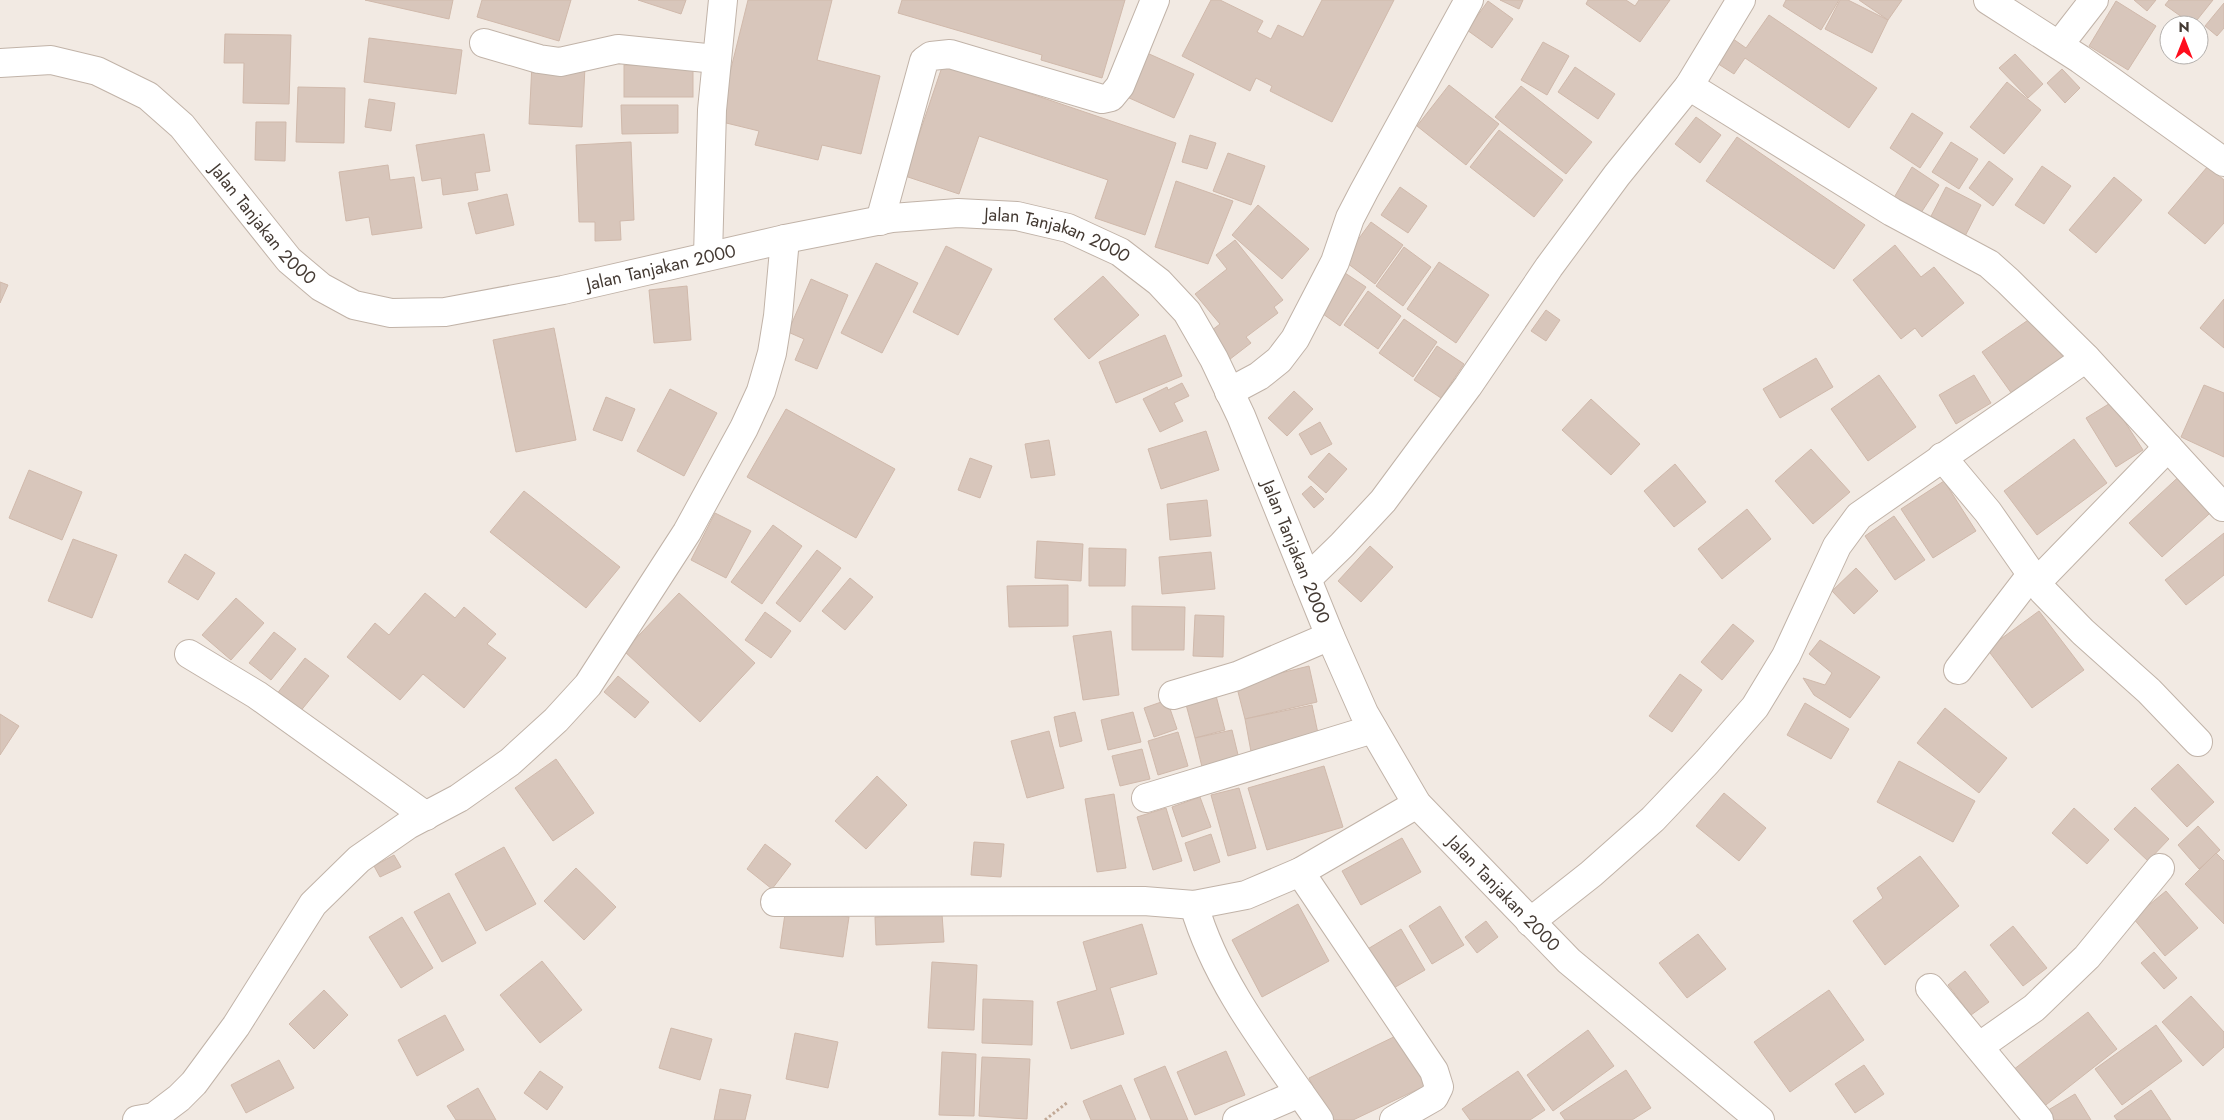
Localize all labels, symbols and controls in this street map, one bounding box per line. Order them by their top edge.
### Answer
north arrow [2159,15,2209,65]
text: N [2178,17,2190,37]
street label: Jalan Tanjakan 2000 [202,156,322,291]
street label: Jalan Tanjakan 2000 [982,201,1136,269]
street label: Jalan Tanjakan 2000 [582,238,739,298]
street label: Jalan Tanjakan 2000 [1254,474,1337,628]
street label: Jalan Tanjakan 2000 [1440,828,1566,958]

